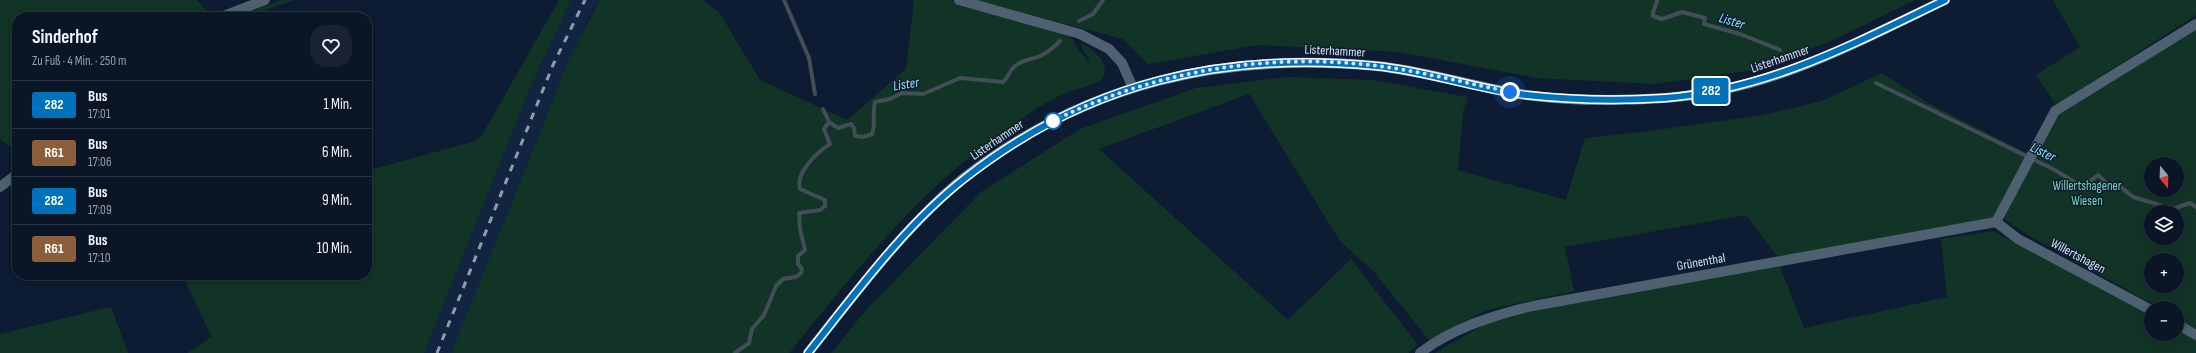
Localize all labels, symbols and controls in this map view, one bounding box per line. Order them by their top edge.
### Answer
water label: Lister [1717,9,1748,33]
button: heart [310,25,352,67]
text: Sinderhof [32,26,98,49]
street label: Listerhammer [1304,41,1366,61]
street label: Listerhammer [1749,41,1812,76]
text: Zu Fuß · 4 Min. · 250 m [32,53,126,69]
water label: Lister [892,73,921,94]
line badge: 282 [1688,78,1734,104]
your location [1500,82,1520,102]
text: 282 [1702,82,1721,99]
text: Bus [88,87,107,106]
text: 1 Min. [323,95,352,114]
text: 282 [45,96,64,113]
text: 17:01 [88,106,110,122]
unlabelled marker [1044,112,1062,130]
street label: Listerhammer [967,116,1027,164]
text: Bus [88,135,107,154]
water label: Lister [2028,139,2059,166]
text: 6 Min. [322,143,352,162]
text: R61 [45,144,63,161]
text: 17:06 [88,154,112,170]
north arrow [2144,157,2184,197]
map controls [2144,157,2184,341]
park label: Willertshagener Wiesen [2053,178,2122,209]
text: Bus [88,183,107,202]
text: 9 Min. [322,191,352,210]
text: 282 [45,192,64,209]
text: 17:09 [88,202,112,218]
button: layers [2144,205,2184,245]
text: Bus [88,231,107,250]
street label: Willertshagen [2048,235,2108,277]
text: 10 Min. [317,239,352,258]
text: R61 [45,240,63,257]
text: 17:10 [88,250,110,266]
street label: Grünenthal [1675,250,1727,274]
button: + [2144,253,2184,293]
button: − [2144,301,2184,341]

